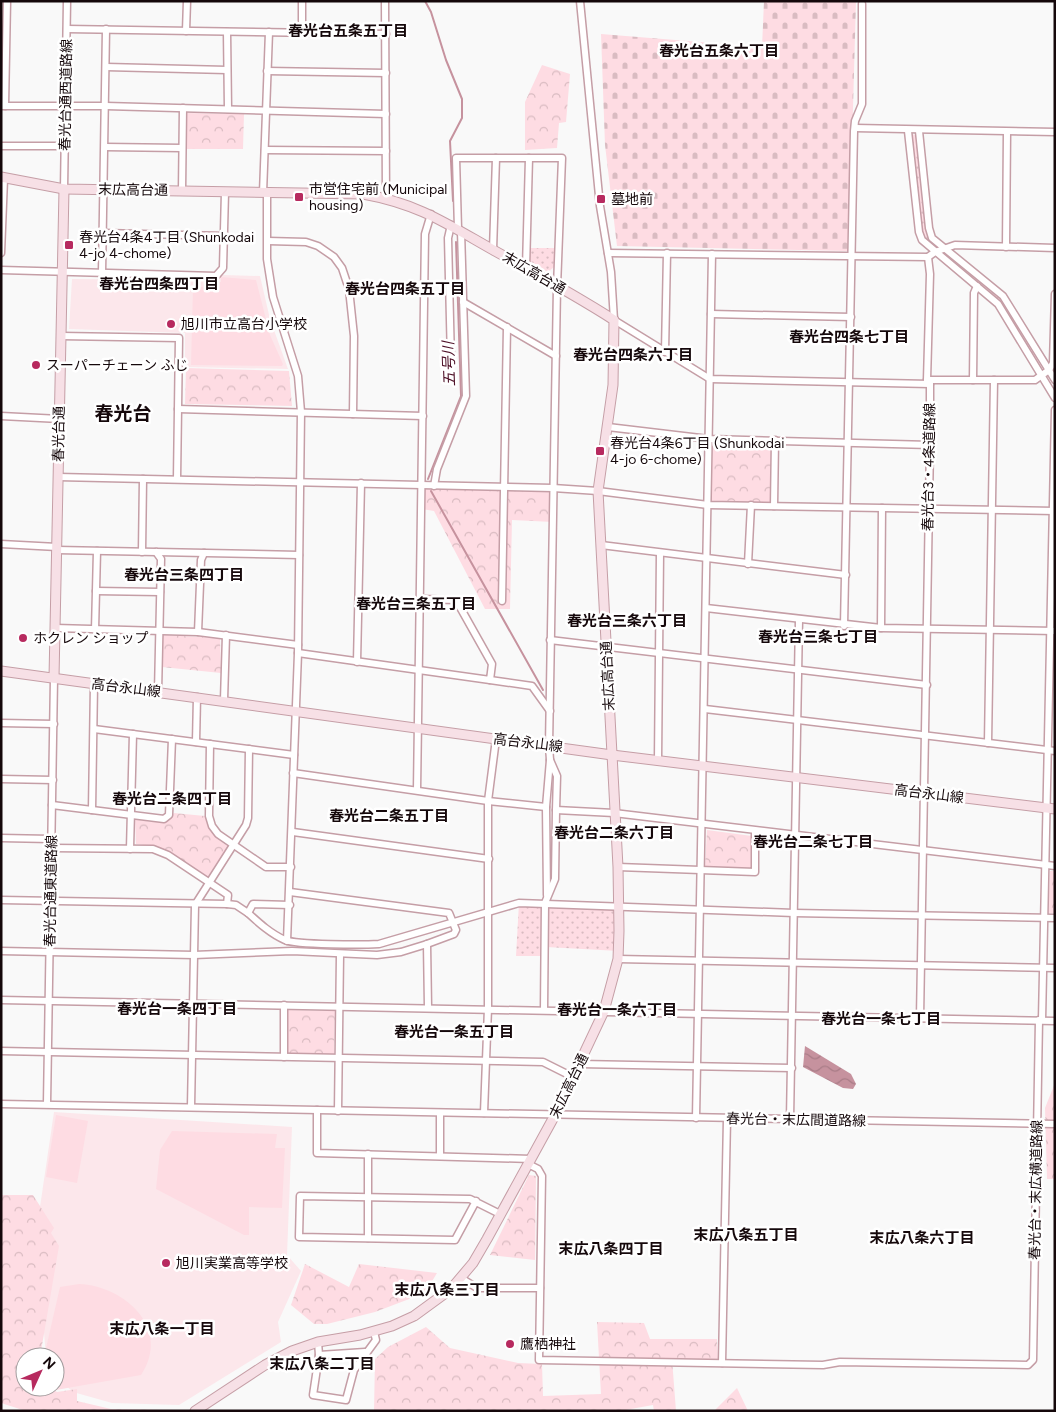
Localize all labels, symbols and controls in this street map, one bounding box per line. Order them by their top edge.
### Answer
district label: 春光台五条五丁目 [288,22,408,40]
street label: 春光台通西道路線 [57,39,75,151]
district label: 春光台五条六丁目 [659,42,779,60]
street label: 末広高台通 [98,181,168,199]
place label: 市営住宅前 (Municipal housing) [309,181,447,214]
marker: 市営住宅前 (Municipal housing) [293,191,305,203]
place label: 墓地前 [611,191,653,208]
marker: 墓地前 [595,193,607,205]
place label: 春光台4条4丁目 (Shunkodai 4-jo 4-chome) [79,229,254,262]
marker: 春光台4条4丁目 (Shunkodai 4-jo 4-chome) [63,239,75,251]
street label: 末広高台通 [499,248,569,298]
district label: 春光台四条四丁目 [99,275,219,293]
district label: 春光台四条五丁目 [345,280,465,298]
place label: 旭川市立高台小学校 [181,316,307,333]
marker: 旭川市立高台小学校 [165,318,177,330]
district label: 春光台四条七丁目 [789,328,909,346]
water label: 五号川 [439,339,459,387]
district label: 春光台四条六丁目 [573,346,693,364]
place label: スーパーチェーン ふじ [46,357,189,374]
marker: スーパーチェーン ふじ [30,359,42,371]
district label: 春光台 [94,402,152,425]
street label: 春光台3・4条道路線 [919,403,939,531]
street label: 春光台通 [50,406,68,462]
place label: 春光台4条6丁目 (Shunkodai 4-jo 6-chome) [610,435,784,468]
marker: 春光台4条6丁目 (Shunkodai 4-jo 6-chome) [594,445,606,457]
district label: 春光台三条四丁目 [124,566,244,584]
district label: 春光台三条五丁目 [356,595,476,613]
district label: 春光台三条六丁目 [567,612,687,630]
district label: 春光台三条七丁目 [758,628,878,646]
place label: ホクレン ショップ [33,630,148,647]
marker: ホクレン ショップ [17,632,29,644]
street label: 末広高台通 [598,641,618,711]
street label: 高台永山線 [90,675,162,701]
street label: 高台永山線 [492,730,564,756]
street label: 高台永山線 [893,781,965,807]
district label: 春光台二条四丁目 [112,790,232,808]
district label: 春光台二条五丁目 [329,807,449,825]
district label: 春光台二条六丁目 [554,824,674,842]
district label: 春光台二条七丁目 [753,833,873,851]
street label: 春光台通東道路線 [42,835,60,947]
district label: 春光台一条四丁目 [117,1000,237,1018]
district label: 春光台一条六丁目 [557,1001,677,1019]
district label: 春光台一条七丁目 [821,1010,941,1028]
district label: 春光台一条五丁目 [394,1023,514,1041]
street label: 末広高台通 [546,1051,592,1121]
street label: 春光台・末広間道路線 [726,1110,866,1130]
street label: 春光台・末広横道路線 [1026,1120,1046,1260]
district label: 末広八条五丁目 [693,1226,799,1244]
district label: 末広八条六丁目 [869,1229,975,1247]
district label: 末広八条四丁目 [558,1240,664,1258]
place label: 旭川実業高等学校 [176,1255,288,1272]
marker: 旭川実業高等学校 [160,1257,172,1269]
district label: 末広八条三丁目 [394,1281,500,1299]
district label: 末広八条一丁目 [109,1320,215,1338]
place label: 鷹栖神社 [520,1336,576,1353]
marker: 鷹栖神社 [504,1338,516,1350]
north arrow [15,1347,65,1397]
text: N [39,1354,59,1373]
district label: 末広八条二丁目 [269,1355,375,1373]

